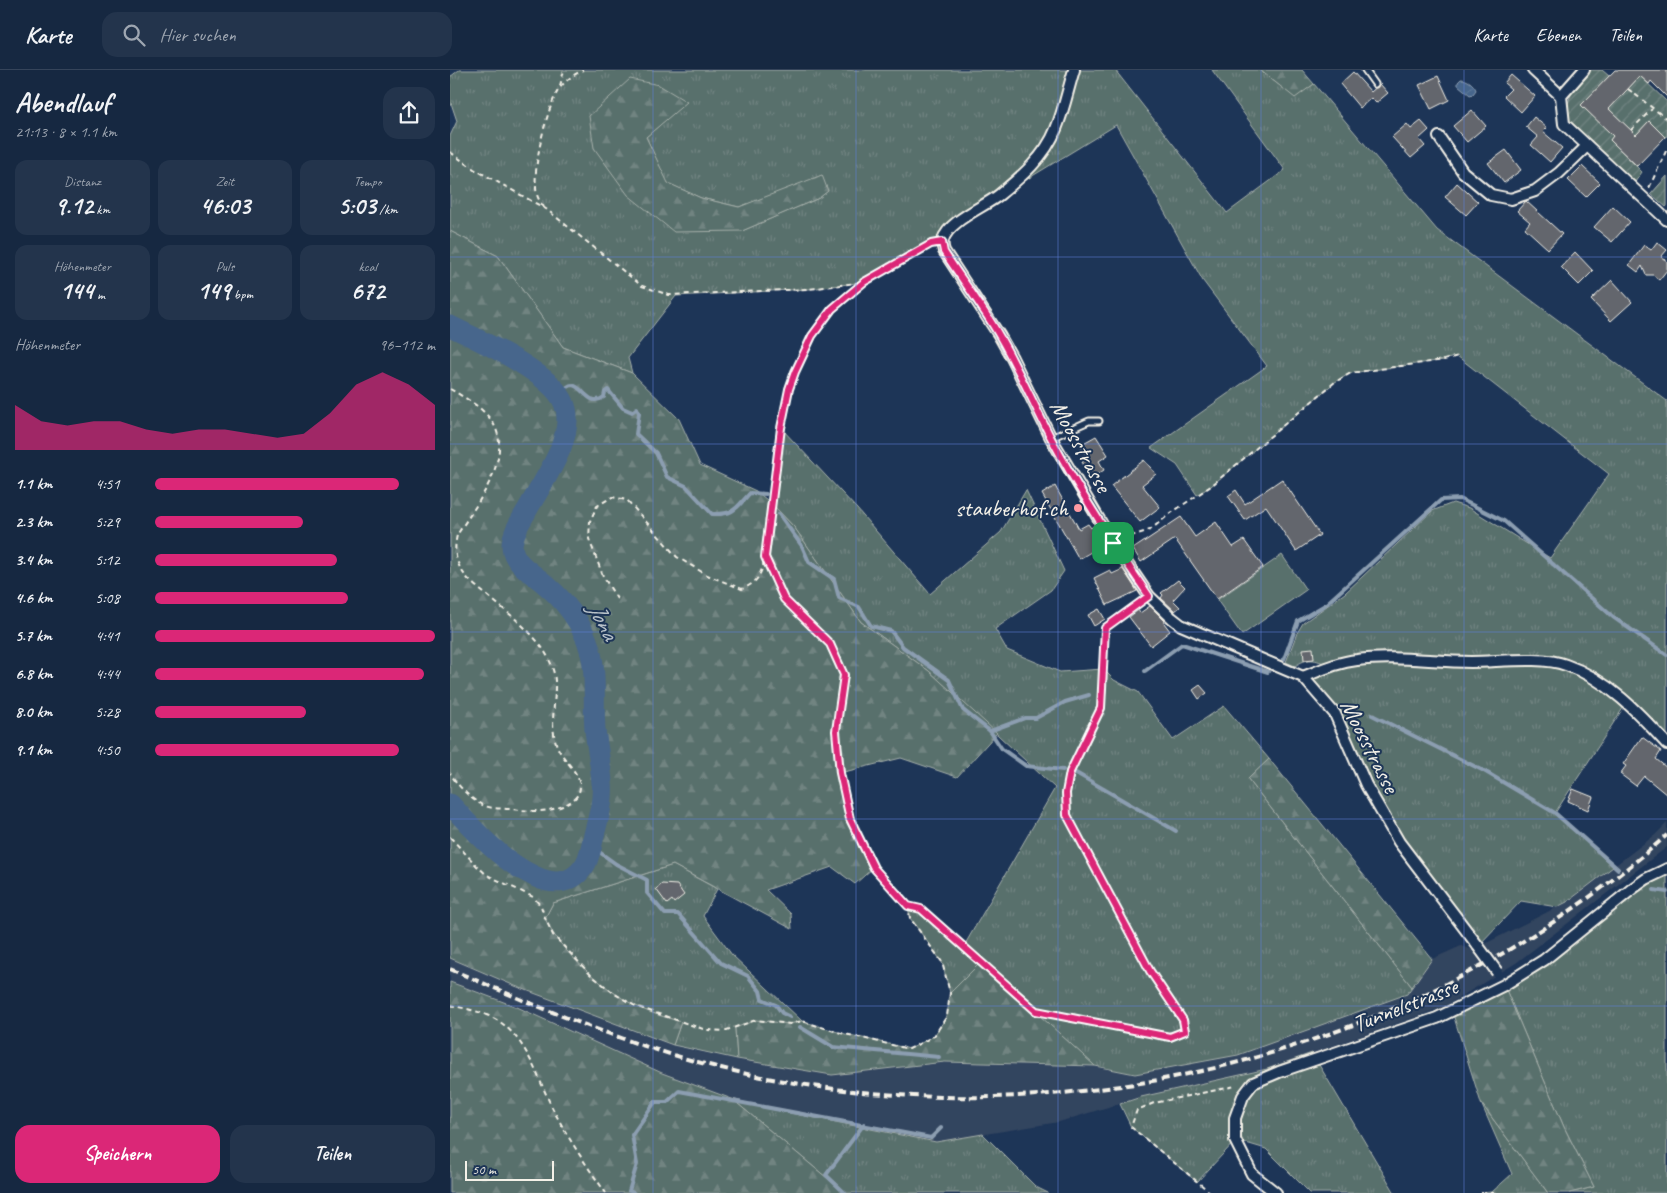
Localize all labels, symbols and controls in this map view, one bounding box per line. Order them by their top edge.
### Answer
search box [102,12,452,57]
text: Karte [25,20,72,50]
icon: search [120,21,148,49]
text: Hier suchen [160,23,236,47]
text: Karte [1473,24,1508,46]
text: Ebenen [1536,24,1581,46]
text: Teilen [1609,24,1642,46]
text: Abendlauf [15,85,110,120]
button: share [383,87,435,139]
text: 21:13 · 8 × 1.1 km [15,122,117,142]
text: Distanz [64,173,101,190]
text: Zeit [216,173,234,190]
text: Tempo [354,173,382,190]
text: 9.12 [55,190,93,222]
text: 46:03 [200,190,250,222]
text: 5:03 [338,190,376,222]
text: km [93,201,110,218]
text: /km [376,201,398,218]
text: Höhenmeter [54,258,111,275]
text: Puls [216,258,234,275]
text: kcal [358,258,377,275]
text: 144 [60,275,94,307]
text: 149 [197,275,230,307]
text: 672 [351,275,385,307]
text: m [94,286,105,303]
text: bpm [230,286,253,303]
text: Höhenmeter [15,335,80,355]
text: 96–112 m [379,335,435,355]
street label: Moosstrasse [1043,394,1120,499]
text: 1.1 km [15,474,52,494]
text: 4:51 [95,474,120,494]
place label: stauberhof.ch [955,493,1069,523]
marker: stauberhof.ch [1072,502,1084,514]
text: 2.3 km [15,512,52,532]
text: 5:29 [95,512,120,532]
pin [1092,522,1134,564]
icon: arrive [1099,529,1127,557]
text: 3.4 km [15,550,52,570]
text: 5:12 [95,550,120,570]
text: 4.6 km [15,588,53,608]
text: 5:08 [95,588,120,608]
water label: Jona [579,595,627,647]
text: 5.7 km [15,626,52,646]
text: 4:41 [95,626,120,646]
text: 6.8 km [15,664,53,684]
text: 4:44 [95,664,120,684]
street label: Moosstrasse [1334,694,1407,800]
text: 8.0 km [15,702,52,722]
text: 5:28 [95,702,120,722]
text: 9.1 km [15,740,52,760]
text: 4:50 [95,740,120,760]
street label: Tunnelstrasse [1348,971,1464,1039]
button: Speichern [15,1125,220,1183]
button: Teilen [230,1125,435,1183]
scale bar [465,1158,554,1181]
text: 50 m [472,1161,496,1178]

